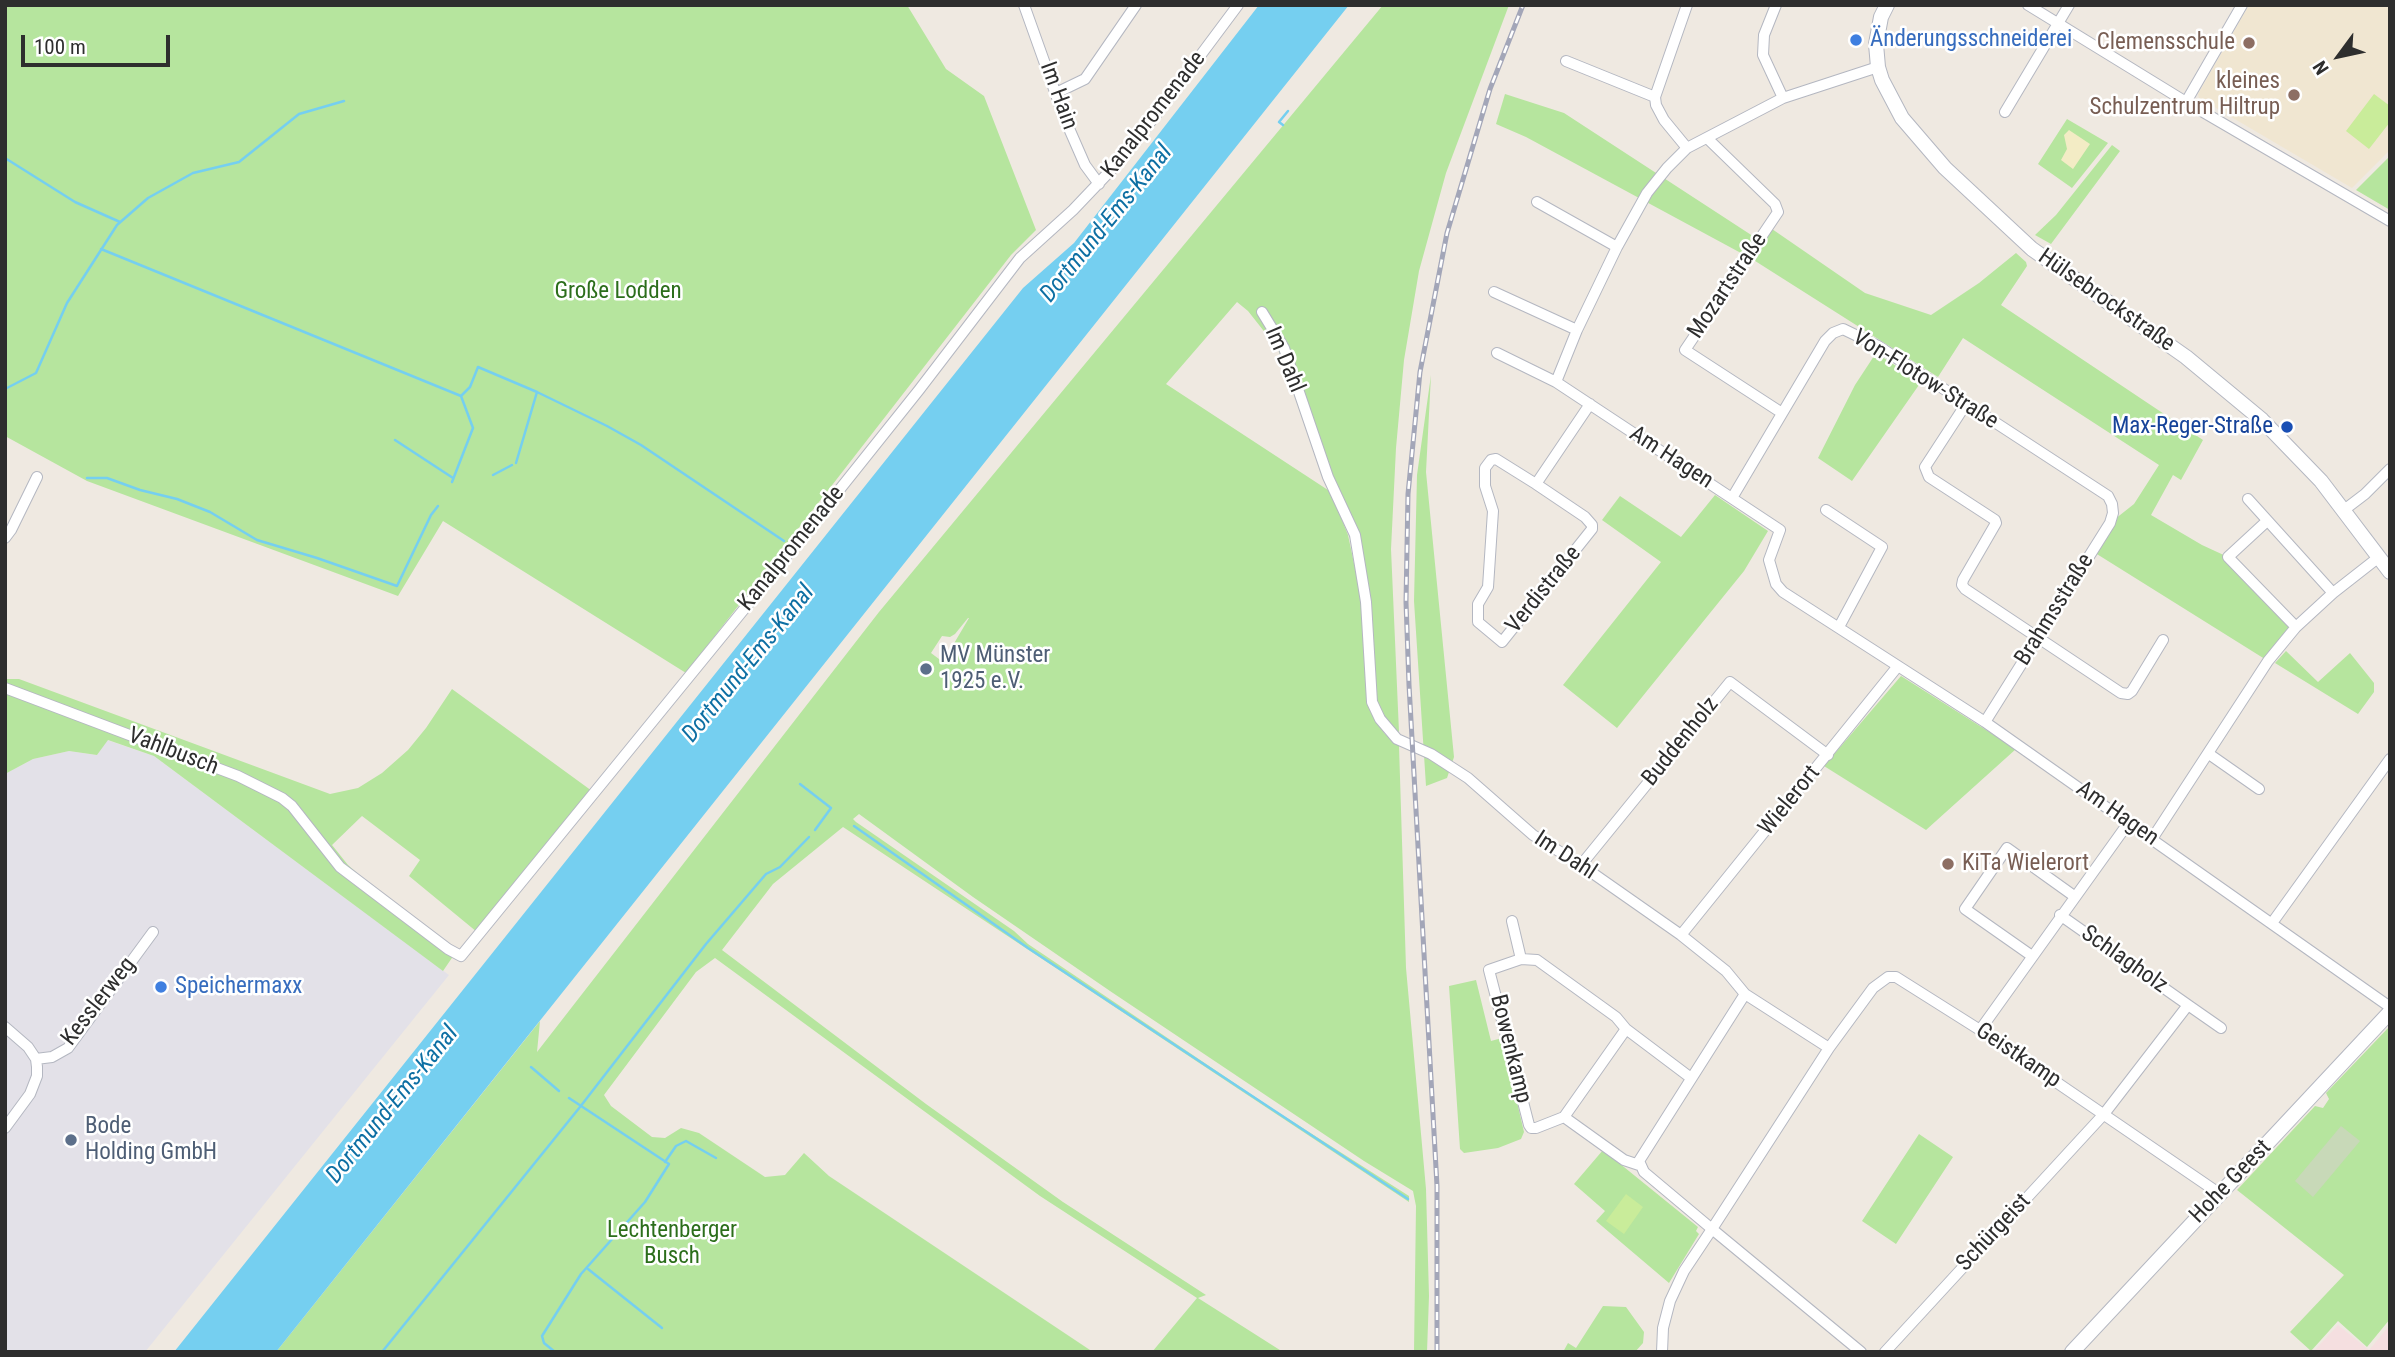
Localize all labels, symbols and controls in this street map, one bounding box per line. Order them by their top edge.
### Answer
scale bar [24,21,173,65]
north arrow [2304,21,2374,91]
place label: Änderungsschneiderei [1870,26,2072,54]
place label: Clemensschule [2097,29,2235,57]
marker: Änderungsschneiderei [1848,32,1864,48]
text: 100 m [34,35,86,59]
marker: Clemensschule [2241,35,2257,51]
street label: Kanalpromenade [1096,46,1212,184]
text: N [2308,57,2334,79]
street label: Im Hain [1033,58,1083,134]
place label: kleines Schulzentrum Hiltrup [2089,68,2280,122]
marker: kleines Schulzentrum Hiltrup [2286,87,2302,103]
water label: Dortmund-Ems-Kanal [1035,140,1179,308]
street label: Mozartstraße [1682,228,1774,344]
street label: Hülsebrockstraße [2032,244,2180,358]
park label: Große Lodden [554,278,682,306]
street label: Im Dahl [1258,323,1310,397]
street label: Von-Flotow-Straße [1847,324,2003,436]
place label: Max-Reger-Straße [2112,413,2273,441]
marker: Max-Reger-Straße [2279,419,2295,435]
street label: Am Hagen [1624,421,1718,495]
street label: Kanalpromenade [733,481,851,617]
street label: Verdistraße [1500,541,1588,639]
street label: Brahmsstraße [2010,549,2100,671]
water label: Dortmund-Ems-Kanal [677,580,821,748]
place label: MV Münster 1925 e.V. [940,642,1050,696]
marker: MV Münster 1925 e.V. [918,661,934,677]
street label: Buddenholz [1637,692,1725,792]
street label: Vahlbusch [124,722,222,782]
street label: Wielerort [1753,760,1827,842]
street label: Am Hagen [2070,776,2164,852]
street label: Im Dahl [1529,826,1601,886]
place label: KiTa Wielerort [1962,850,2089,878]
marker: KiTa Wielerort [1940,856,1956,872]
street label: Schlagholz [2075,920,2173,1000]
street label: Kesslerweg [56,952,142,1052]
place label: Speichermaxx [175,973,302,1001]
marker: Speichermaxx [153,979,169,995]
street label: Bowenkamp [1483,992,1537,1106]
street label: Geistkamp [1970,1017,2066,1095]
water label: Dortmund-Ems-Kanal [321,1021,465,1189]
place label: Bode Holding GmbH [85,1113,217,1167]
marker: Bode Holding GmbH [63,1132,79,1148]
street label: Hohe Geest [2184,1134,2278,1230]
street label: Schürgeist [1951,1188,2037,1278]
park label: Lechtenberger Busch [607,1217,737,1271]

